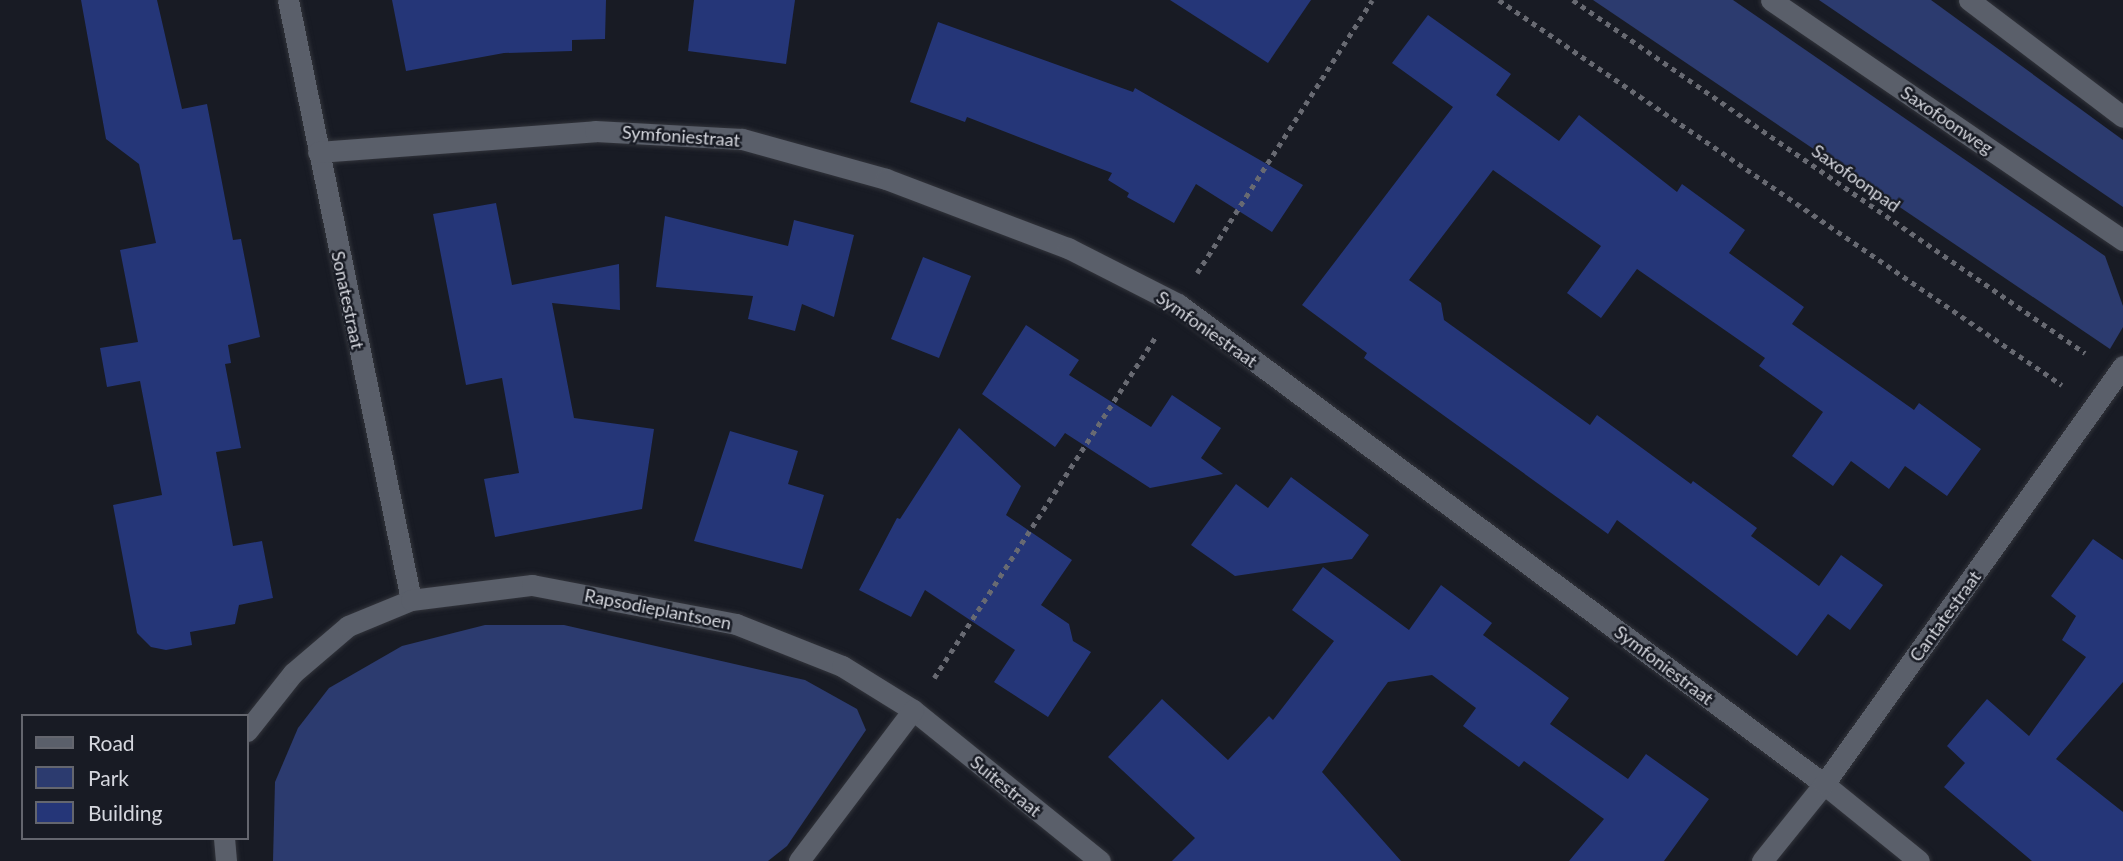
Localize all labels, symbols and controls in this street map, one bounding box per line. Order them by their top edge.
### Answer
street label: Saxofoonweg [1897,81,1997,159]
street label: Symfoniestraat [621,121,741,151]
street label: Saxofoonpad [1808,140,1904,216]
street label: Sonatestraat [327,249,369,351]
street label: Symfoniestraat [1152,286,1262,372]
street label: Cantatestraat [1905,566,1985,666]
street label: Rapsodieplantsoen [583,584,733,634]
street label: Symfoniestraat [1610,621,1718,709]
legend [21,714,248,840]
text: Road [88,730,135,755]
street label: Suitestraat [966,751,1046,821]
text: Park [88,765,129,790]
text: Building [88,800,163,825]

